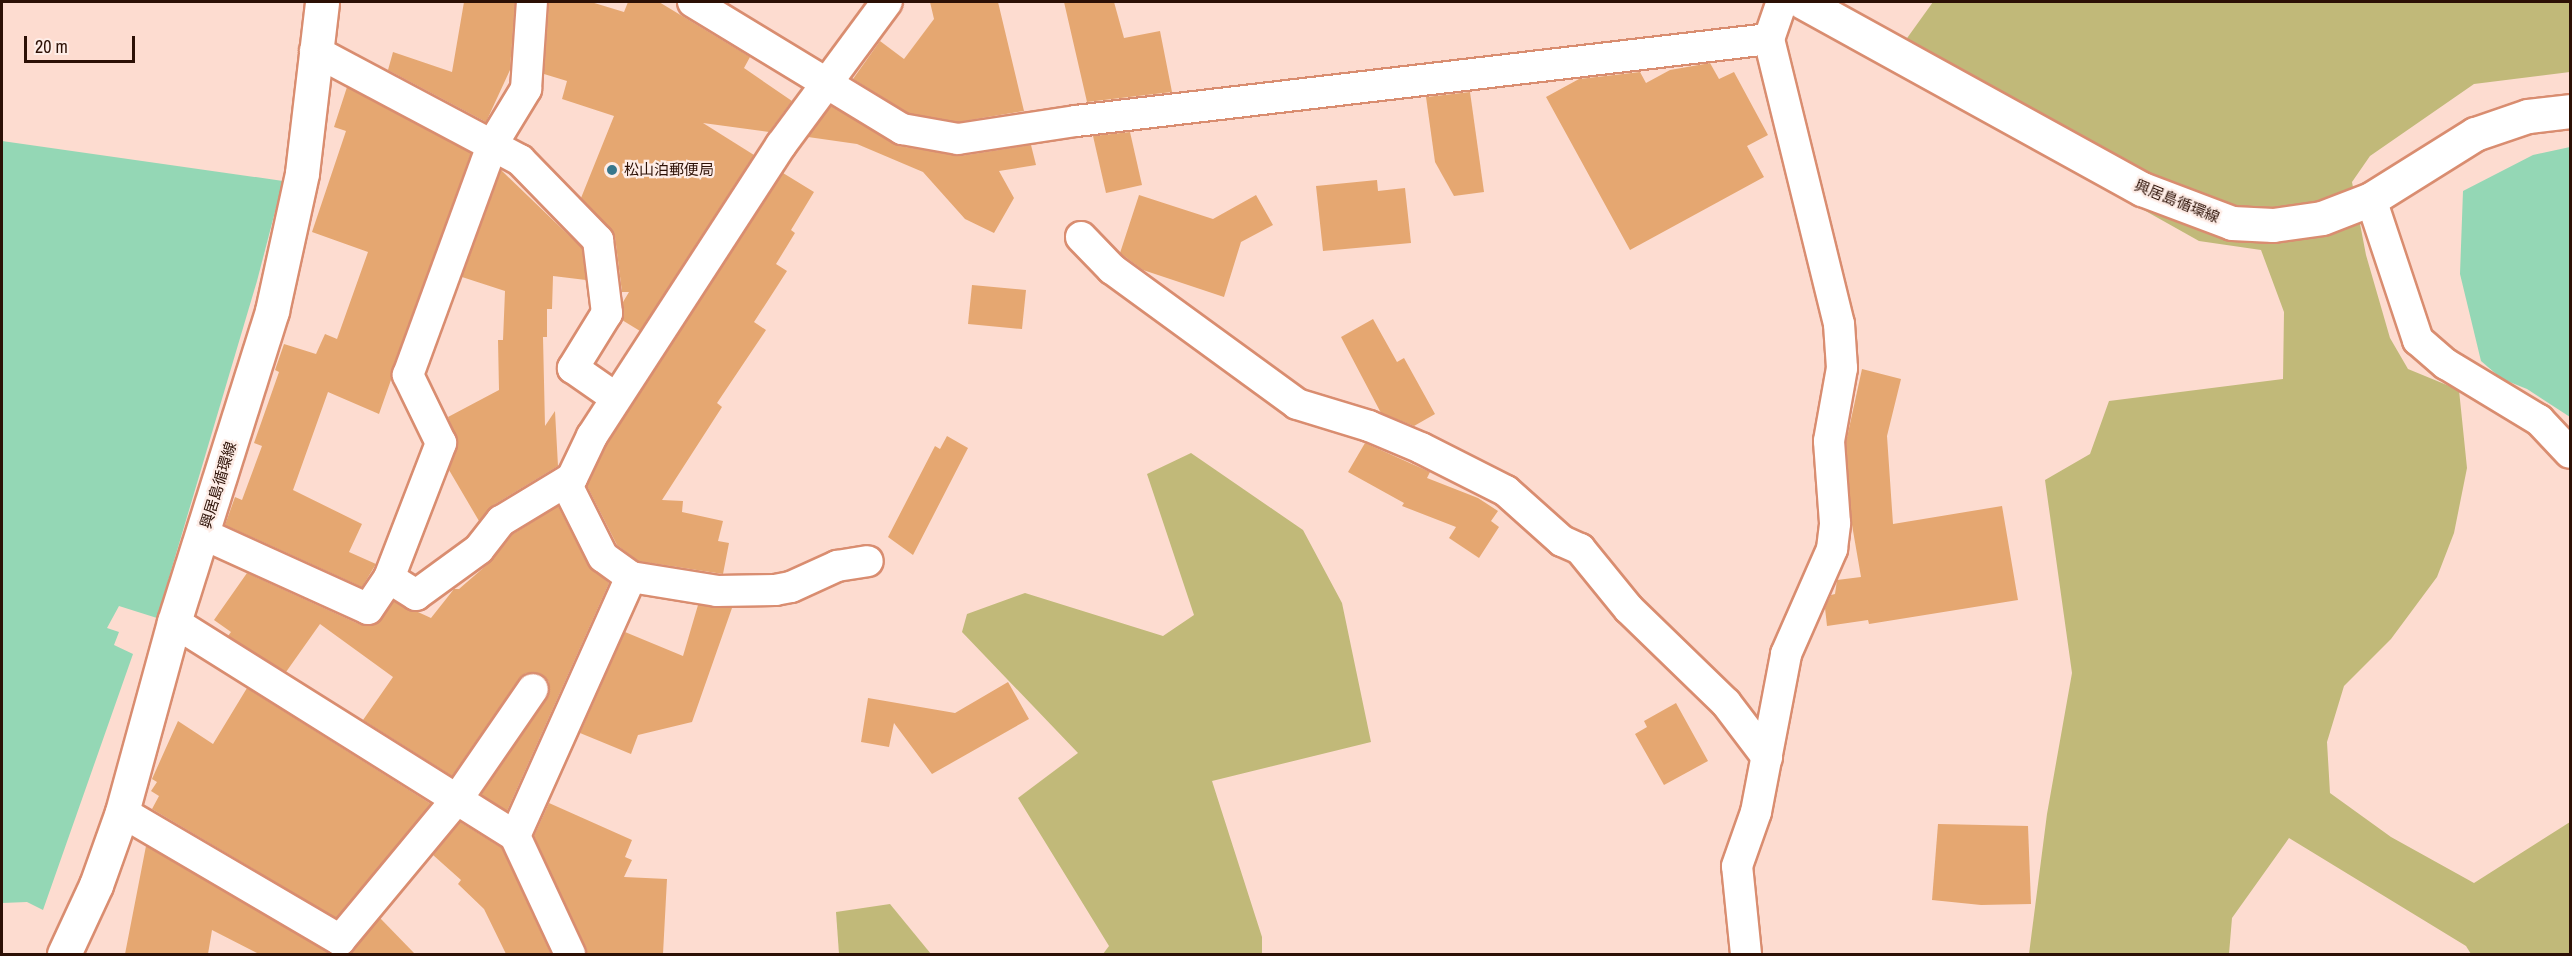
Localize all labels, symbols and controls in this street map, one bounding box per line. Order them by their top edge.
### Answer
scale bar [27,24,138,62]
text: 20 m [35,34,68,59]
place label: 松山泊郵便局 [624,161,714,179]
marker: 松山泊郵便局 [605,163,619,177]
street label: 興居島循環線 [2132,176,2222,226]
street label: 興居島循環線 [196,439,240,531]

